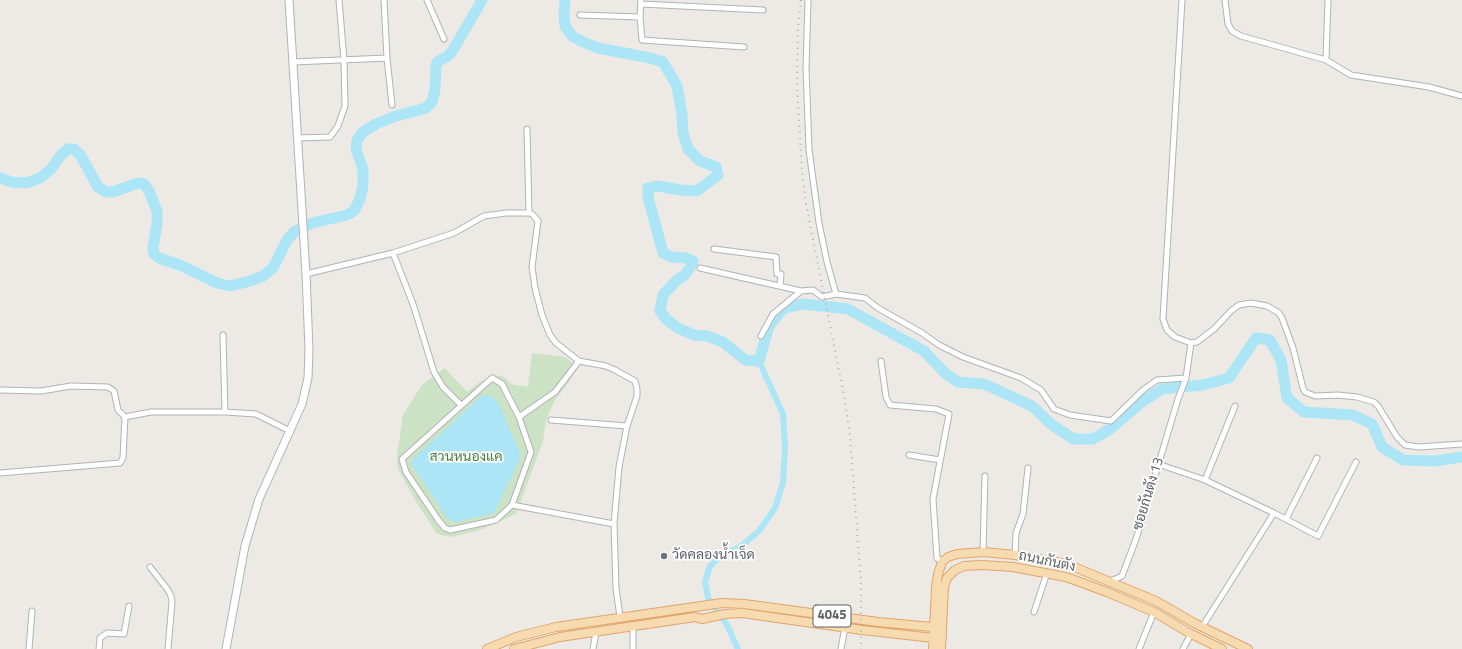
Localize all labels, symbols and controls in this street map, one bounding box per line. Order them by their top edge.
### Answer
park label: สวนหนองแค [429,450,503,466]
street label: ซอยกันตัง 13 [1130,455,1168,533]
place label: วัดคลองน้ำเจ็ด [672,548,755,564]
street label: ถนนกันตัง [1017,548,1077,576]
marker: วัดคลองน้ำเจ็ด [659,551,669,561]
road number: 4045 [813,605,851,627]

